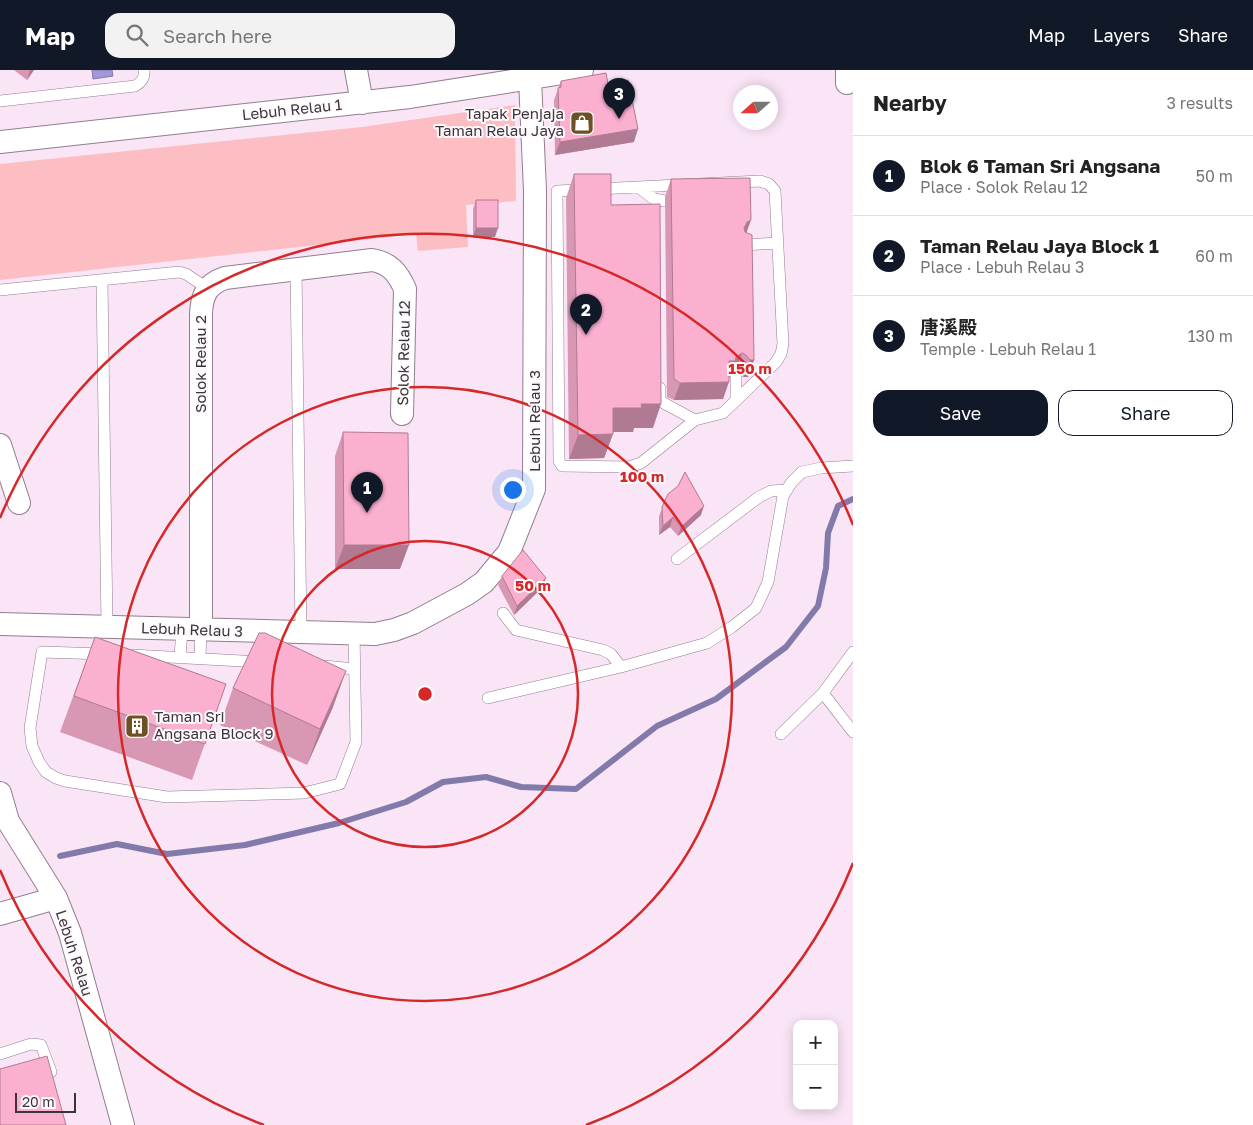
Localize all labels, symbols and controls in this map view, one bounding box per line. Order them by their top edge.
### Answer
search box [105,13,455,58]
text: Map [25,21,75,50]
icon: search [123,21,151,49]
text: Search here [163,24,272,47]
text: Map [1028,24,1065,46]
text: Layers [1093,24,1150,46]
text: Share [1178,24,1228,46]
pin: 3 [603,78,635,119]
north arrow [733,85,778,130]
text: Nearby [873,90,947,116]
text: 3 results [1166,93,1233,113]
street label: Lebuh Relau 1 [241,95,343,123]
place label: Tapak Penjaja Taman Relau Jaya [435,104,564,139]
shop icon: Tapak Penjaja Taman Relau Jaya [569,110,595,136]
text: Blok 6 Taman Sri Angsana [920,154,1160,177]
text: 1 [885,166,893,186]
text: 50 m [1196,166,1233,186]
text: Place · Solok Relau 12 [920,177,1088,197]
text: Taman Relau Jaya Block 1 [920,234,1159,257]
text: 2 [884,246,894,266]
text: 60 m [1195,246,1233,266]
text: Place · Lebuh Relau 3 [920,257,1084,277]
pin: 2 [570,294,602,335]
street label: Solok Relau 12 [393,300,413,406]
street label: Solok Relau 2 [191,315,209,413]
text: 唐溪殿 [920,315,977,338]
text: 3 [884,326,894,346]
text: 130 m [1188,326,1233,346]
text: Temple · Lebuh Relau 1 [920,339,1096,359]
text: 150 m [728,359,772,377]
street label: Lebuh Relau 3 [525,370,543,472]
button: Save [873,390,1048,436]
button: Share [1058,390,1233,436]
text: 100 m [620,467,664,485]
pin: 1 [351,472,383,513]
your location [500,477,526,503]
text: 50 m [515,576,551,594]
street label: Lebuh Relau 3 [141,618,243,640]
centre of rings [416,685,434,703]
place label: Taman Sri Angsana Block 9 [154,707,274,742]
building icon: Taman Sri Angsana Block 9 [124,713,150,739]
street label: Lebuh Relau [53,907,97,998]
map controls [793,1020,838,1110]
button: + [793,1020,838,1065]
button: − [793,1065,838,1110]
scale bar [15,1090,76,1113]
text: 20 m [22,1093,55,1110]

